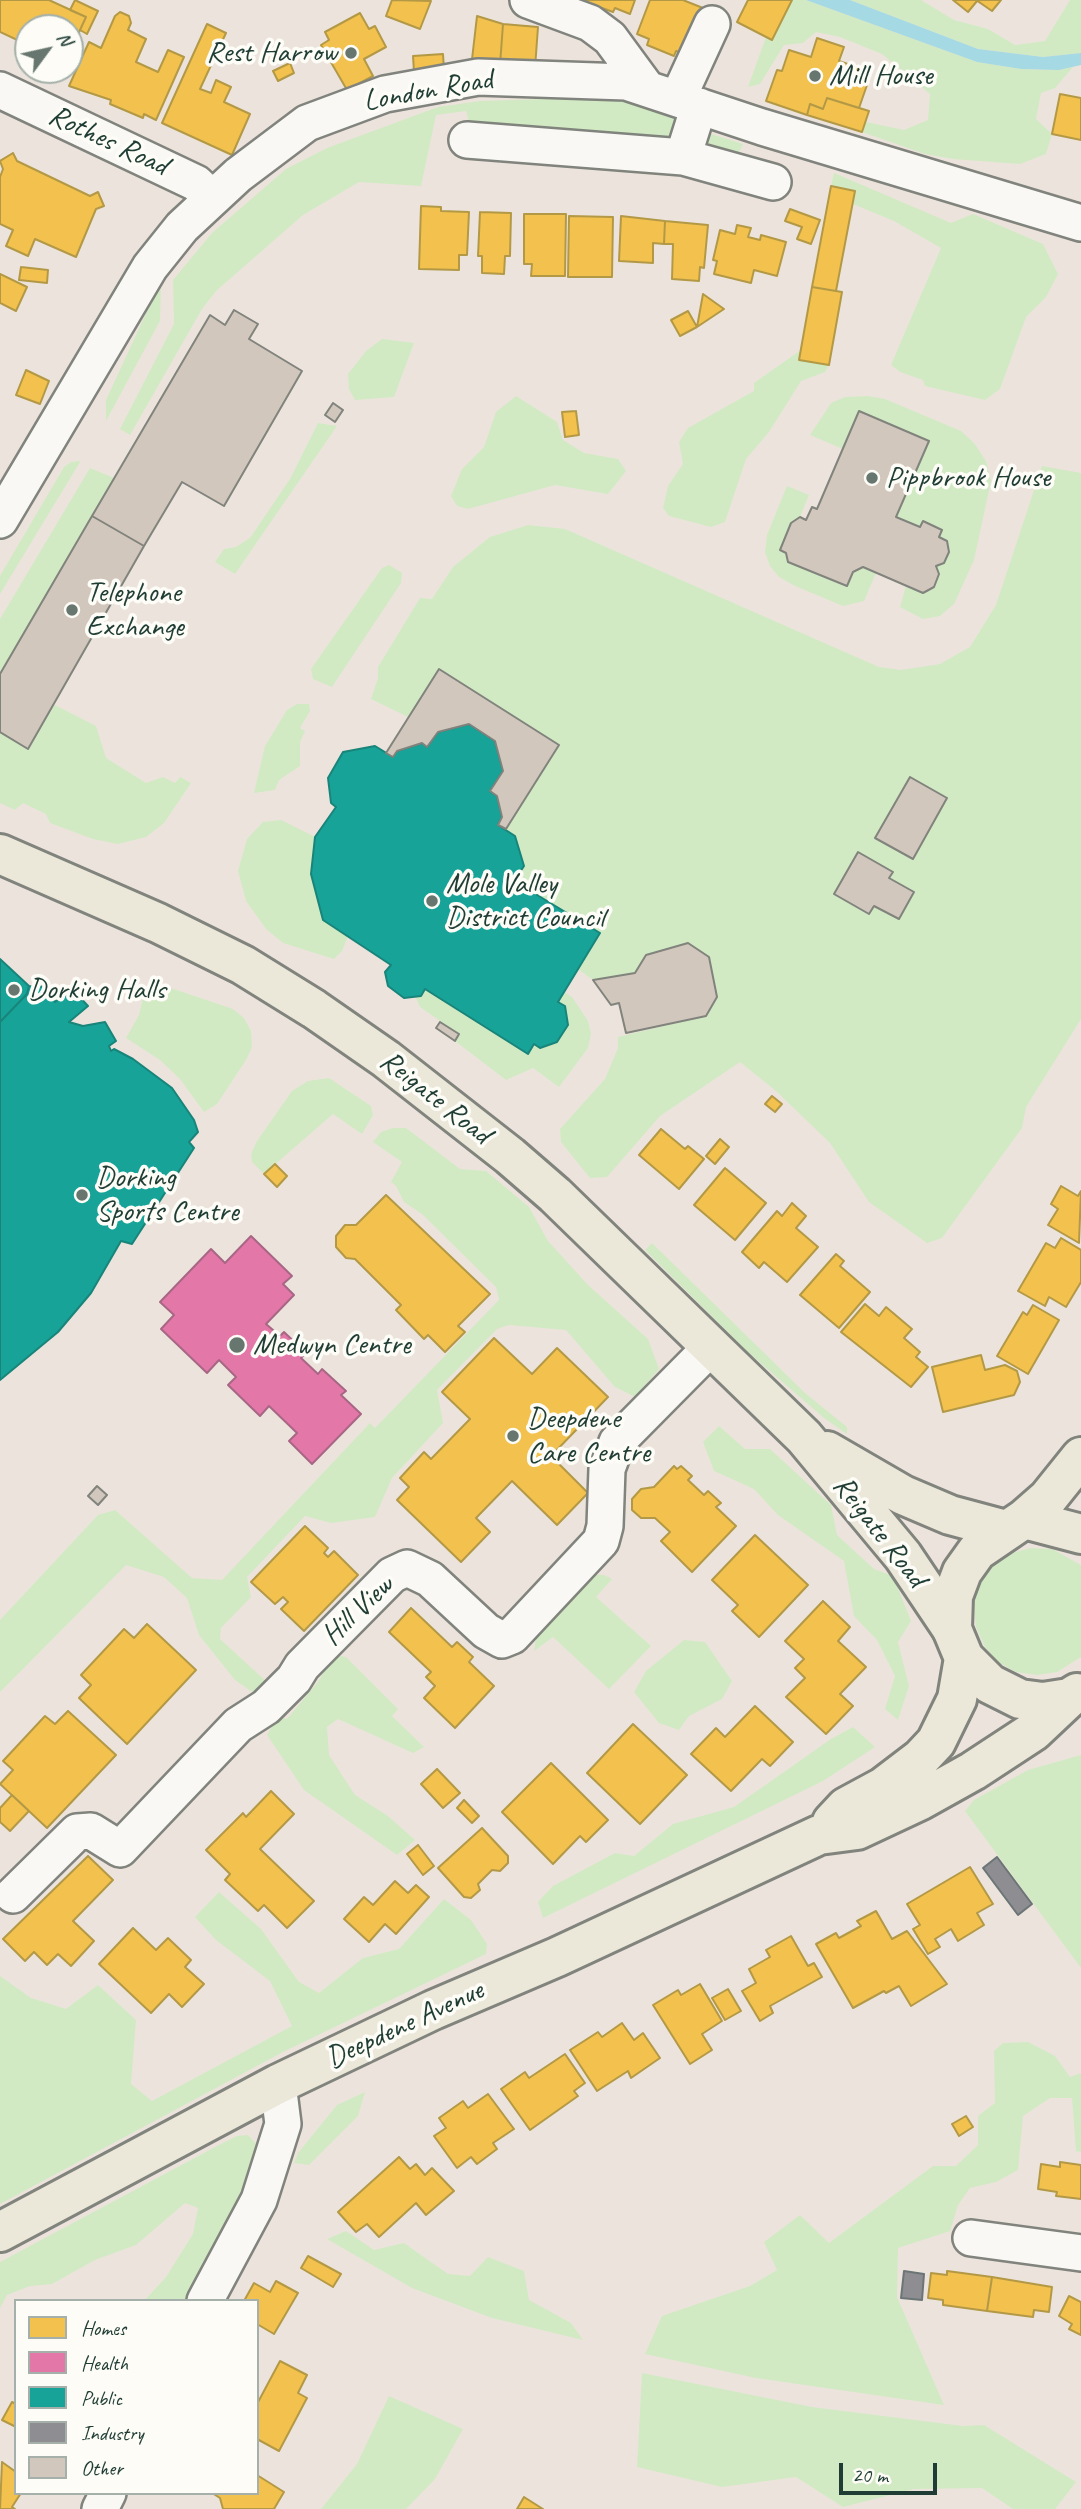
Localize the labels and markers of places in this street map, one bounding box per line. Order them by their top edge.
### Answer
place label: Rest Harrow [206,35,337,71]
marker: Rest Harrow [343,45,359,61]
place label: Mill House [829,58,932,94]
marker: Mill House [807,68,823,84]
place label: Pippbrook House [886,460,1050,496]
marker: Pippbrook House [864,470,880,486]
place label: Telephone Exchange [86,575,184,646]
marker: Telephone Exchange [64,602,80,618]
place label: Mole Valley District Council [446,866,604,936]
marker: Mole Valley District Council [424,893,440,909]
place label: Dorking Halls [28,972,165,1008]
marker: Dorking Halls [6,982,22,998]
place label: Dorking Sports Centre [96,1160,239,1230]
marker: Dorking Sports Centre [74,1187,90,1203]
place label: Medwyn Centre [253,1327,411,1363]
marker: Medwyn Centre [227,1335,247,1355]
place label: Deepdene Care Centre [527,1401,650,1472]
marker: Deepdene Care Centre [505,1428,521,1444]

